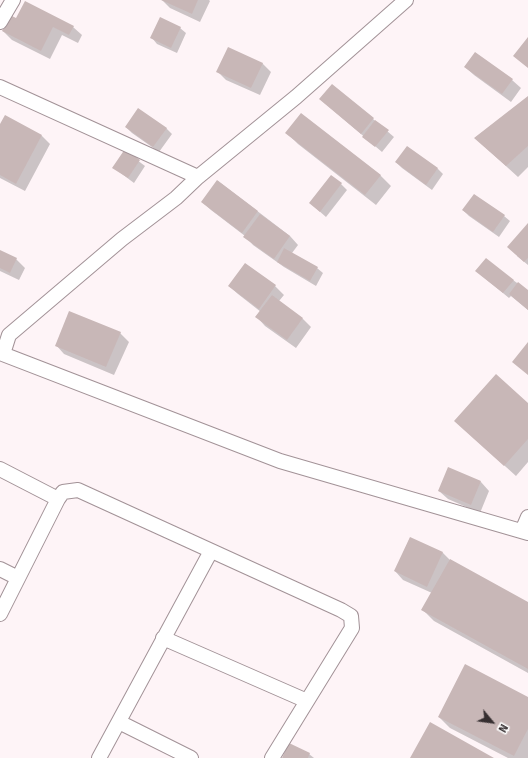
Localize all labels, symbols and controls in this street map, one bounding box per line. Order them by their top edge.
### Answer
north arrow [472,702,512,742]
text: N [495,722,510,735]

